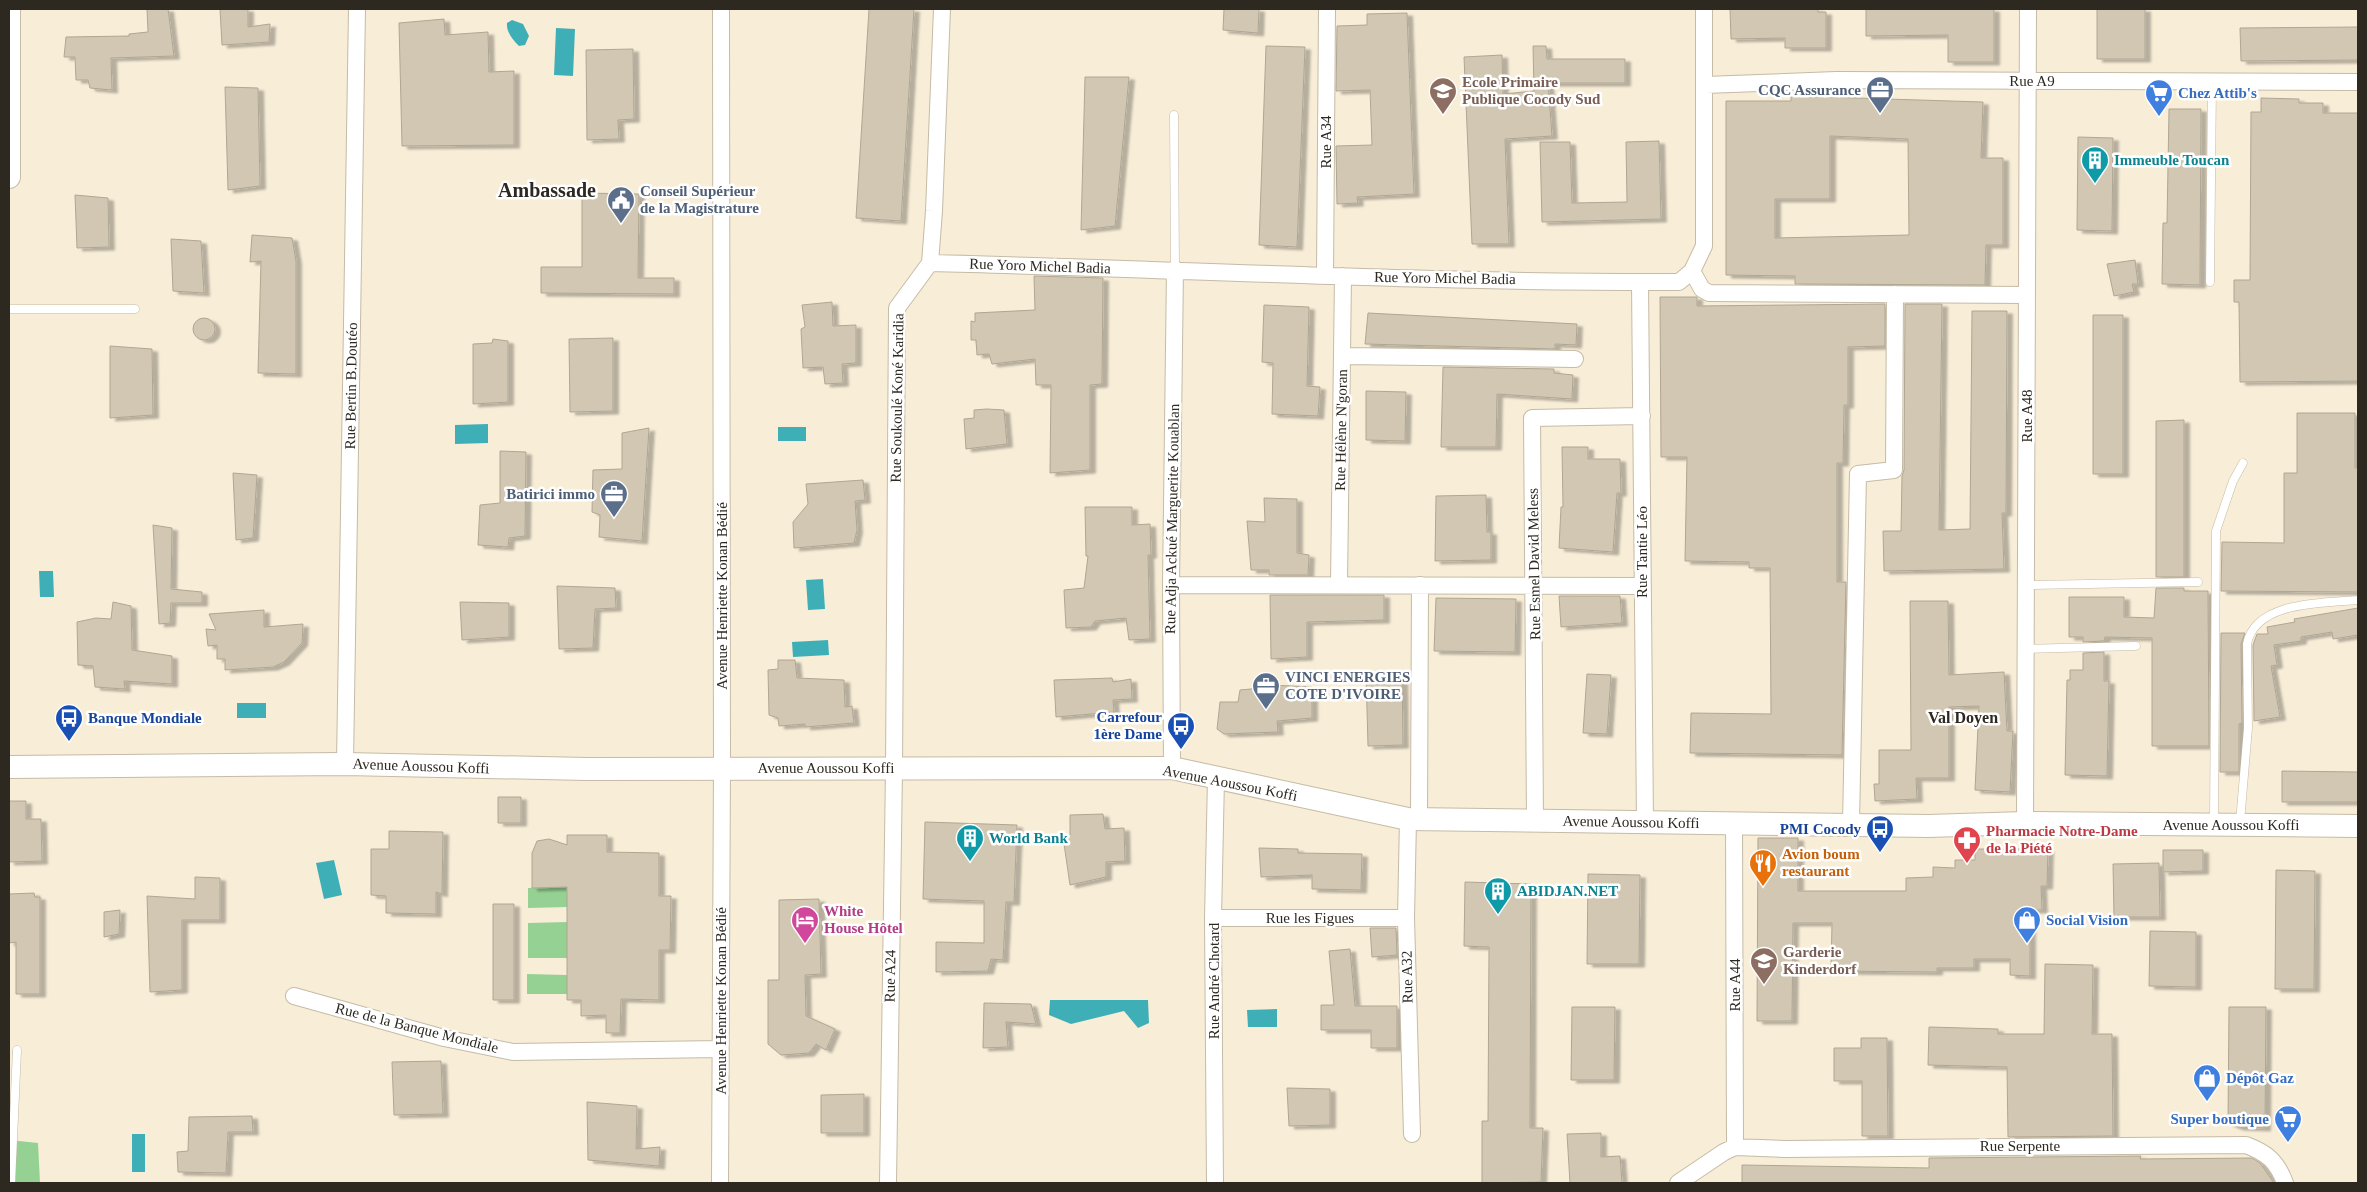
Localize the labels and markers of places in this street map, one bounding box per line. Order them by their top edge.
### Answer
place label: Ecole Primaire Publique Cocody Sud [1462,74,1601,107]
office icon: CQC Assurance [1865,75,1895,114]
school or university icon: Ecole Primaire Publique Cocody Sud [1428,76,1458,115]
supermarket icon: Chez Attib's [2144,78,2174,117]
place label: CQC Assurance [1758,82,1861,98]
place label: Chez Attib's [2178,85,2257,101]
building icon: Immeuble Toucan [2080,145,2110,184]
place label: Immeuble Toucan [2114,152,2230,168]
place label: Conseil Supérieur de la Magistrature [640,183,759,216]
public building icon: Conseil Supérieur de la Magistrature [606,185,636,224]
office icon: Batirici immo [599,479,629,518]
place label: Batirici immo [506,486,595,502]
place label: VINCI ENERGIES COTE D'IVOIRE [1285,669,1410,702]
office icon: VINCI ENERGIES COTE D'IVOIRE [1251,671,1281,710]
bus stop icon: Banque Mondiale [54,703,84,742]
place label: Carrefour 1ère Dame [1094,709,1162,742]
place label: Banque Mondiale [88,710,202,726]
bus stop icon: Carrefour 1ère Dame [1166,711,1196,750]
bus stop icon: PMI Cocody [1865,814,1895,853]
place label: PMI Cocody [1780,821,1861,837]
building icon: World Bank [955,823,985,862]
place label: Pharmacie Notre-Dame de la Piété [1986,823,2138,856]
pharmacy icon: Pharmacie Notre-Dame de la Piété [1952,825,1982,864]
place label: World Bank [989,830,1068,846]
place label: Avion boum restaurant [1782,846,1860,879]
restaurant icon: Avion boum restaurant [1748,848,1778,887]
building icon: ABIDJAN.NET [1483,876,1513,915]
place label: ABIDJAN.NET [1517,883,1618,899]
place label: White House Hôtel [824,903,903,936]
hotel icon: White House Hôtel [790,905,820,944]
shop icon: Social Vision [2012,905,2042,944]
place label: Social Vision [2046,912,2129,928]
place label: Garderie Kinderdorf [1783,944,1857,977]
school or university icon: Garderie Kinderdorf [1749,946,1779,985]
shop icon: Dépôt Gaz [2192,1063,2222,1102]
place label: Dépôt Gaz [2226,1070,2294,1086]
supermarket icon: Super boutique [2273,1104,2303,1143]
place label: Super boutique [2170,1111,2269,1127]

